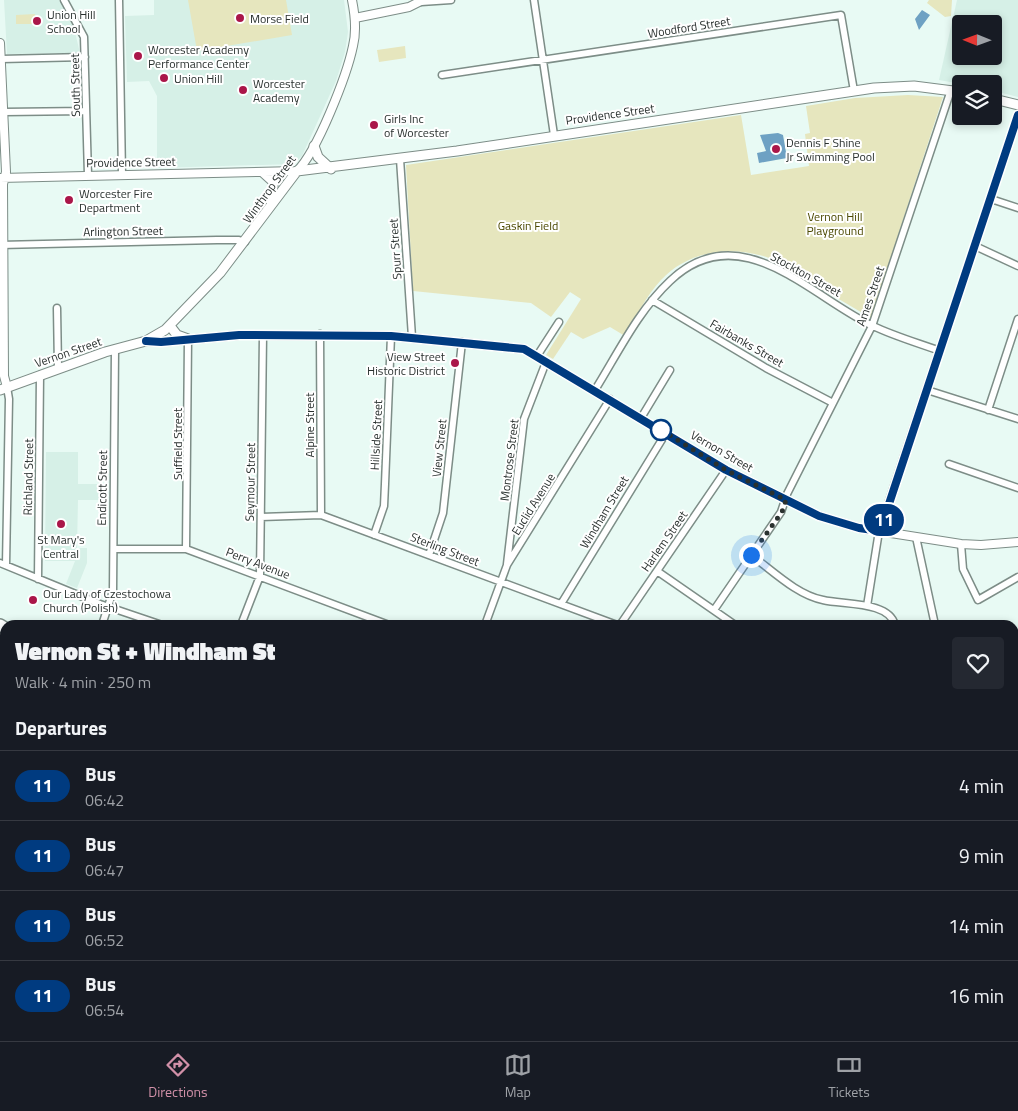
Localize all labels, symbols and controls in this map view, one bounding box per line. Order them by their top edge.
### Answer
place label: Union Hill School [47,5,96,38]
place label: Morse Field [250,9,309,28]
street label: Woodford Street [646,11,733,43]
marker: Morse Field [234,12,246,24]
marker: Union Hill School [31,15,43,27]
north arrow [952,15,1002,65]
map controls [952,15,1002,125]
place label: Worcester Academy Performance Center [148,40,249,73]
marker: Worcester Academy Performance Center [132,50,144,62]
street label: South Street [65,52,85,117]
place label: Union Hill [174,69,223,88]
marker: Union Hill [158,72,170,84]
place label: Worcester Academy [253,74,305,107]
button: layers [952,75,1002,125]
marker: Worcester Academy [237,84,249,96]
street label: Providence Street [564,98,656,130]
place label: Girls Inc of Worcester [384,109,449,142]
marker: Girls Inc of Worcester [368,119,380,131]
place label: Dennis F Shine Jr Swimming Pool [786,133,875,166]
marker: Dennis F Shine Jr Swimming Pool [770,143,782,155]
street label: Winthrop Street [238,150,301,227]
street label: Providence Street [86,152,177,172]
place label: Worcester Fire Department [79,184,153,217]
marker: Worcester Fire Department [63,194,75,206]
park label: Vernon Hill Playground [806,207,864,240]
park label: Gaskin Field [498,216,558,235]
street label: Spurr Street [383,217,407,280]
street label: Arlington Street [83,221,164,241]
street label: Stockton Street [767,247,846,302]
street label: Ames Street [851,263,889,329]
street label: Fairbanks Street [707,314,788,372]
street label: Vernon Street [32,331,105,372]
place label: View Street Historic District [367,347,446,380]
marker: View Street Historic District [449,357,461,369]
street label: Alpine Street [300,392,319,457]
street label: Hillside Street [365,399,387,471]
street label: Suffield Street [168,407,187,480]
street label: View Street [427,417,452,478]
street label: Montrose Street [495,417,524,502]
unlabelled marker [650,419,672,441]
street label: Vernon Street [687,425,758,477]
street label: Richland Street [18,438,38,516]
street label: Seymour Street [240,442,260,522]
street label: Endicott Street [92,449,112,526]
street label: Euclid Avenue [506,469,560,539]
street label: Windham Street [575,471,634,552]
line badge: 11 [862,504,906,536]
street label: Harlem Street [636,506,693,575]
text: 11 [874,506,894,533]
marker: St Mary's Central [55,518,67,530]
street label: Sterling Street [408,527,483,571]
place label: St Mary's Central [37,530,85,563]
street label: Perry Avenue [223,542,293,584]
your location [739,543,764,568]
place label: Our Lady of Czestochowa Church (Polish) [43,584,171,617]
marker: Our Lady of Czestochowa Church (Polish) [27,594,39,606]
text: Vernon St + Windham St [15,633,275,669]
button: heart [952,637,1004,689]
text: Walk · 4 min · 250 m [15,670,151,694]
text: Departures [15,713,107,742]
text: Bus [85,759,116,788]
text: 4 min [959,771,1004,800]
text: 11 [32,772,53,799]
text: 06:42 [85,788,124,812]
text: Bus [85,829,116,858]
text: 9 min [959,841,1004,870]
text: 11 [32,842,53,869]
text: 06:47 [85,858,124,882]
text: Bus [85,899,116,928]
text: 14 min [948,911,1004,940]
text: 11 [32,912,53,939]
text: 06:52 [85,928,124,952]
text: Bus [85,969,116,998]
text: 16 min [948,981,1004,1010]
text: 11 [32,982,53,1009]
text: 06:54 [85,998,124,1022]
tab: Directions [148,1051,208,1102]
tab: Map [504,1051,532,1102]
tab: Tickets [828,1051,870,1102]

